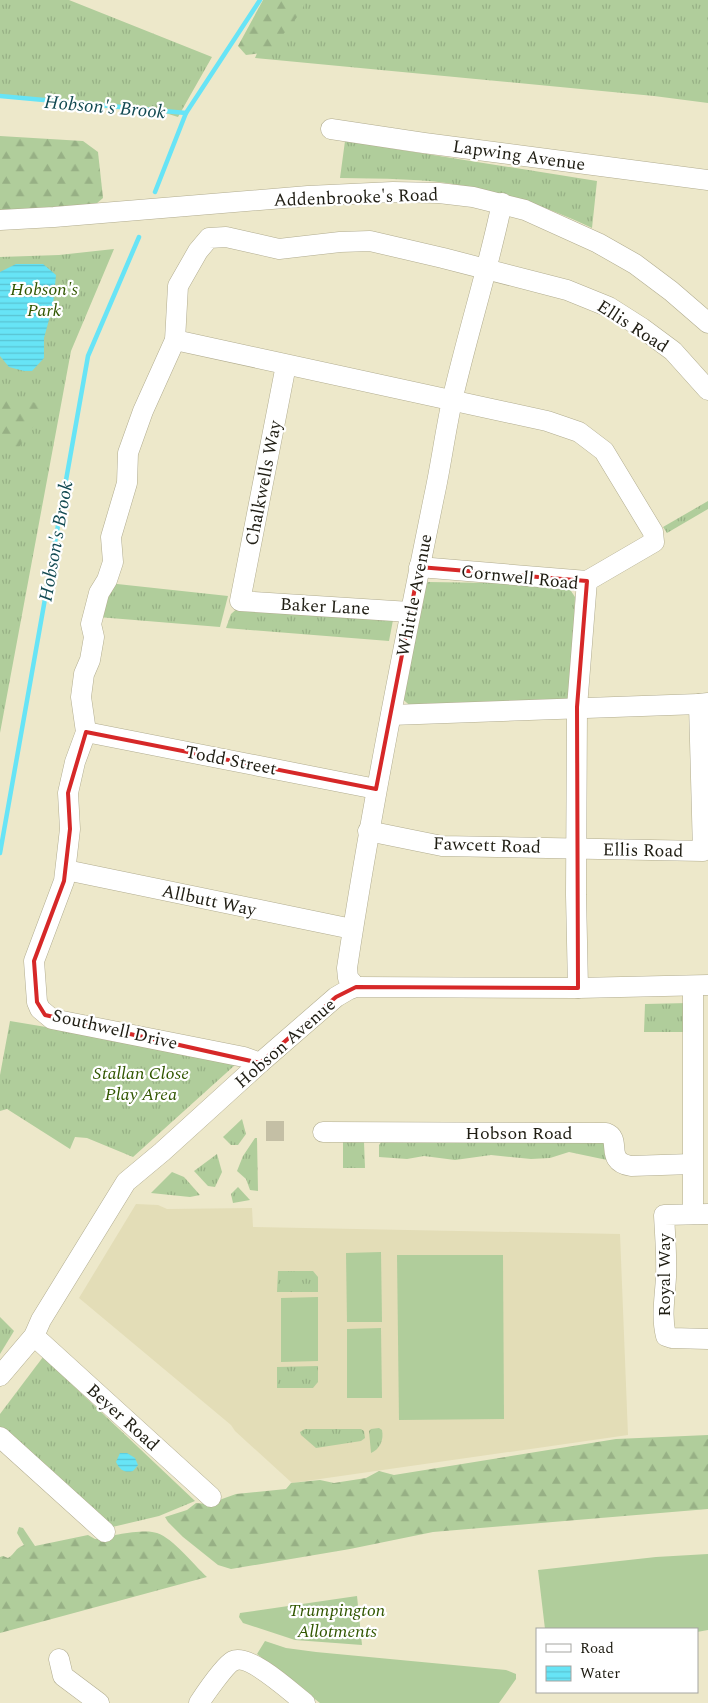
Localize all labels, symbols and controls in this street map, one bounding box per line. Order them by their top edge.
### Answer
water label: Hobson's Brook [43,88,167,127]
street label: Lapwing Avenue [451,133,587,178]
street label: Addenbrooke's Road [273,181,439,214]
park label: Hobson's Park [10,276,78,324]
street label: Ellis Road [591,293,674,360]
street label: Chalkwells Way [238,417,289,548]
water label: Hobson's Brook [32,479,81,604]
street label: Whittle Avenue [389,531,440,659]
street label: Cornwell Road [460,558,580,597]
street label: Baker Lane [279,591,371,622]
street label: Todd Street [183,738,279,783]
street label: Fawcett Road [432,830,542,861]
street label: Ellis Road [602,836,684,865]
street label: Allbutt Way [159,877,260,924]
street label: Hobson Avenue [229,992,342,1095]
street label: Southwell Drive [50,1002,180,1057]
park label: Stallan Close Play Area [93,1060,189,1108]
street label: Hobson Road [465,1120,573,1147]
street label: Royal Way [651,1232,678,1317]
street label: Beyer Road [80,1377,165,1458]
park label: Trumpington Allotments [289,1597,386,1645]
legend [536,1628,698,1693]
text: Road [580,1637,614,1660]
text: Water [580,1662,620,1685]

